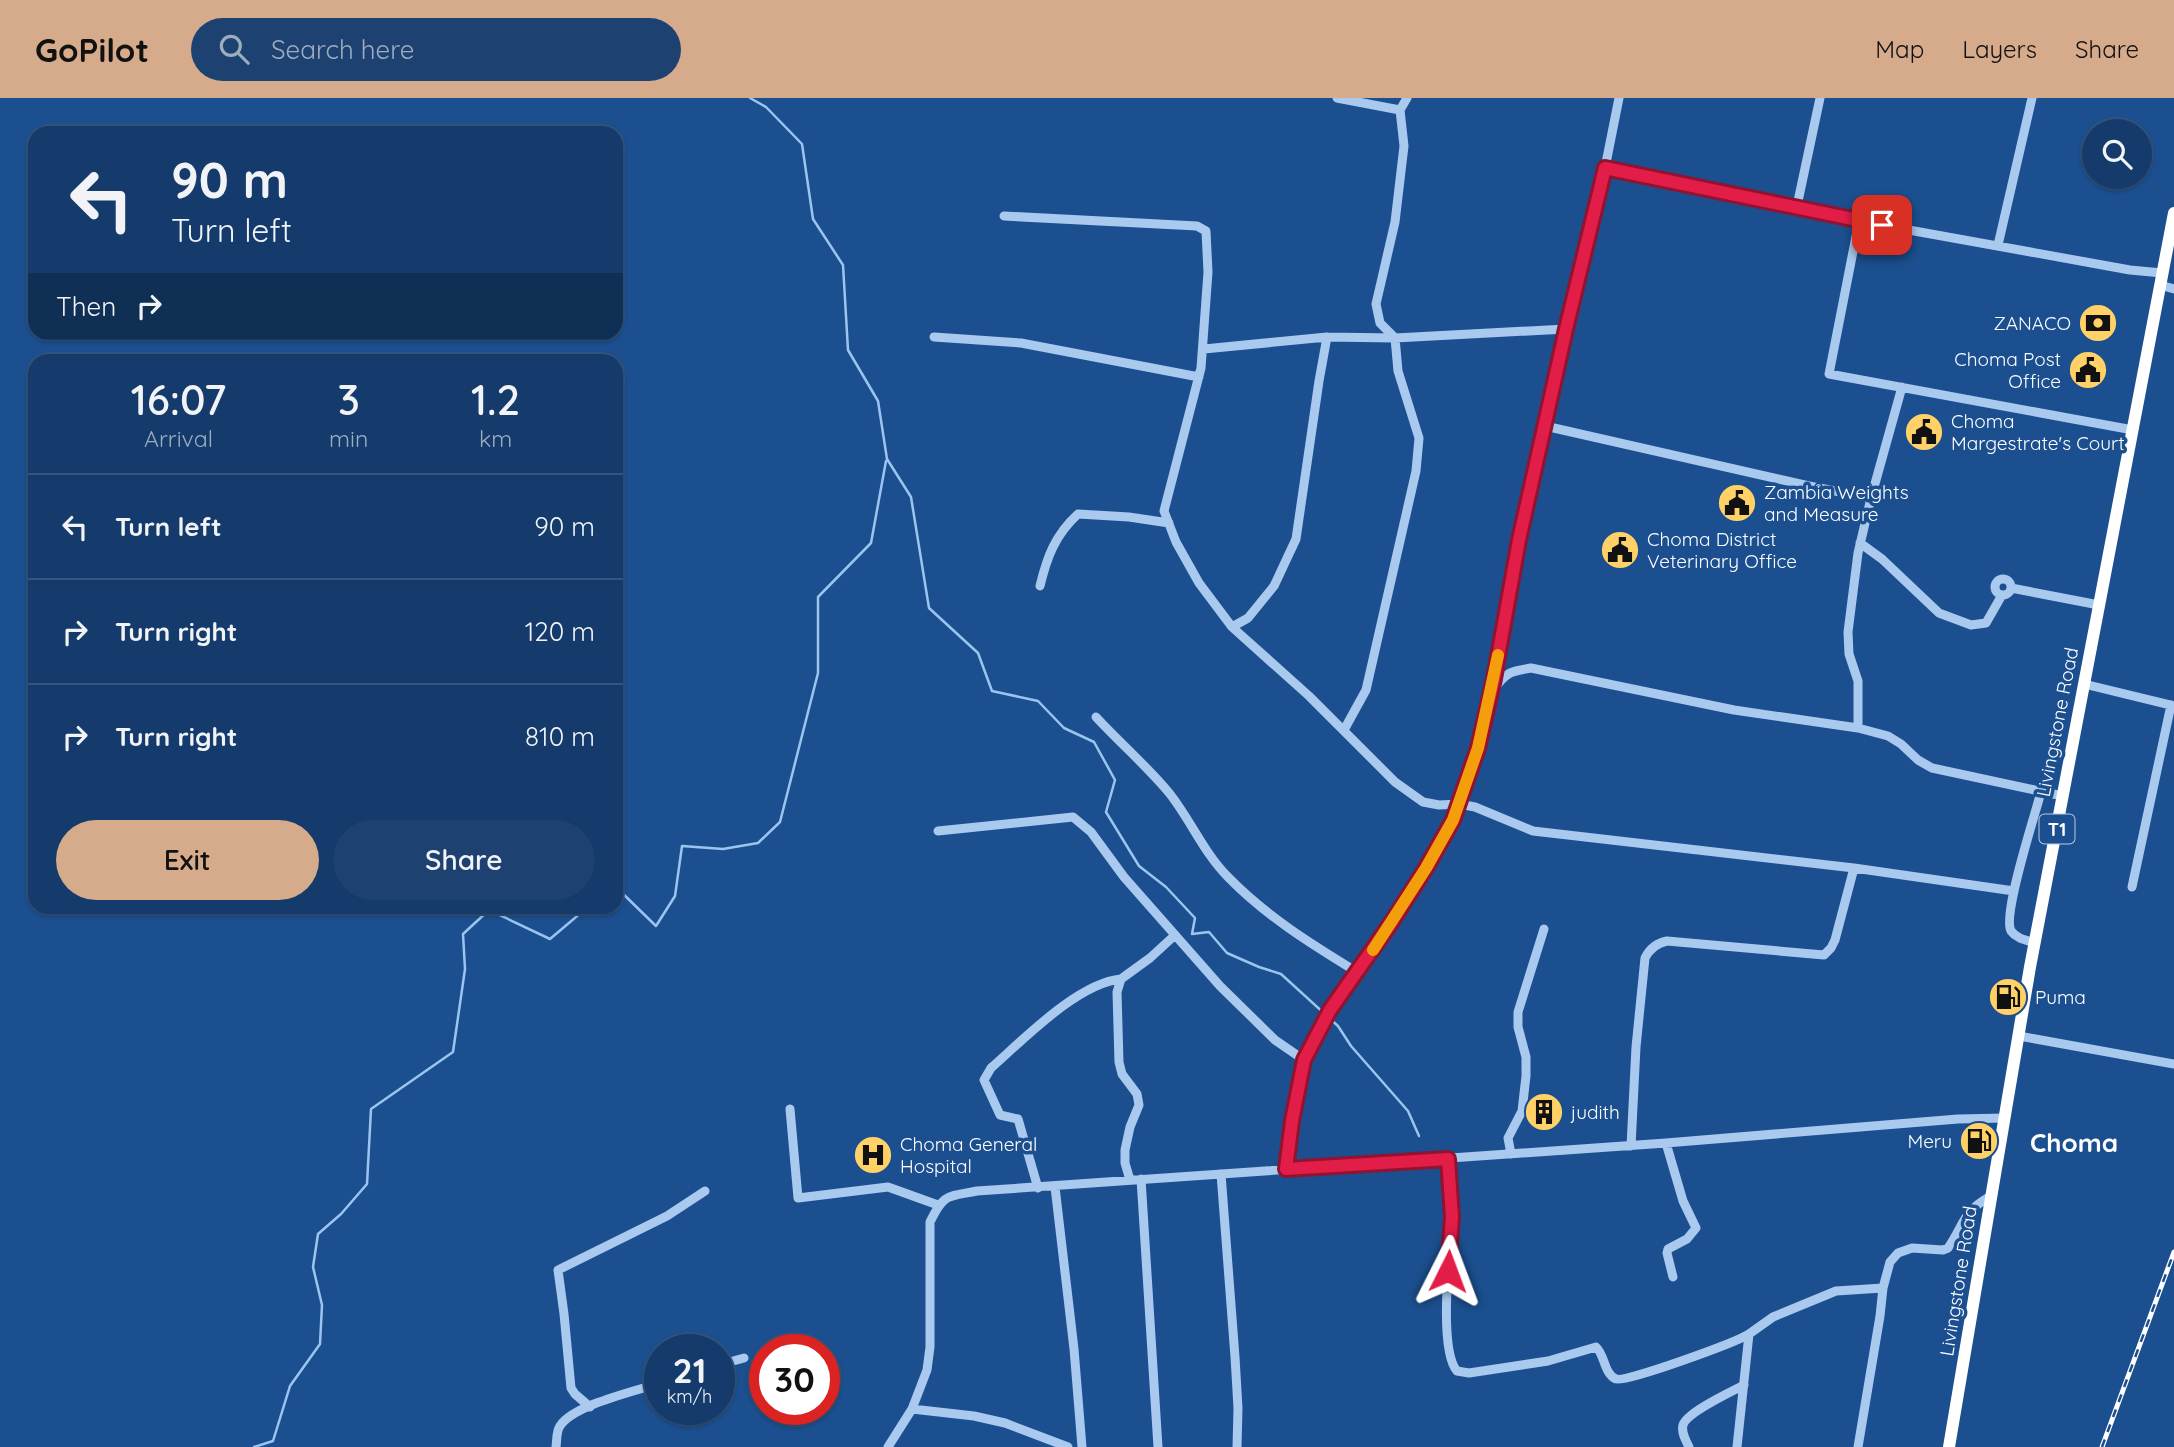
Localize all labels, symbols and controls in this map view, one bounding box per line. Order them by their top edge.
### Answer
search box [191,18,681,81]
text: GoPilot [35,29,149,70]
icon: search [215,30,253,68]
text: Search here [271,33,414,66]
text: Map [1875,34,1924,64]
text: Layers [1962,34,2037,64]
text: Share [2075,34,2139,64]
map controls [2082,119,2152,189]
button: search [2082,119,2152,189]
text: 90 m [171,149,288,210]
icon: left [56,154,147,245]
pin [1852,195,1912,255]
icon: arrive [1863,206,1901,244]
text: Turn left [171,210,292,250]
icon: right [130,287,168,325]
text: Then [56,290,116,323]
bank icon: ZANACO [2077,302,2119,344]
place label: ZANACO [1993,311,2071,335]
place label: Choma Post Office [1954,347,2061,393]
public building icon: Choma Post Office [2067,349,2109,391]
text: 16:07 [131,373,226,426]
text: 3 [337,373,360,426]
text: 1.2 [471,373,520,426]
place label: Choma Margestrate's Court [1951,409,2125,455]
public building icon: Choma Margestrate's Court [1903,411,1945,453]
text: Arrival [144,424,213,453]
text: min [329,424,368,453]
text: km [479,424,512,453]
place label: Zambia Weights and Measure [1764,480,1909,526]
public building icon: Zambia Weights and Measure [1716,482,1758,524]
icon: left [56,508,94,546]
text: Turn left [115,510,222,543]
text: 90 m [534,510,595,543]
place label: Choma District Veterinary Office [1647,527,1797,573]
public building icon: Choma District Veterinary Office [1599,529,1641,571]
icon: right [56,613,94,651]
text: Turn right [115,615,237,648]
text: 120 m [525,615,595,648]
street label: Livingstone Road [2031,645,2083,799]
icon: right [56,718,94,756]
text: Turn right [115,720,237,753]
text: 810 m [525,720,595,753]
road number: T1 [2039,814,2074,844]
button: Exit [56,820,319,900]
button: Share [333,820,595,900]
fuel station icon: Puma [1987,976,2029,1018]
place label: Puma [2035,985,2086,1009]
building icon: judith [1523,1091,1565,1133]
place label: judith [1570,1100,1620,1124]
fuel station icon: Meru [1958,1120,2000,1162]
district label: Choma [2030,1126,2118,1159]
place label: Meru [1907,1129,1952,1153]
place label: Choma General Hospital [900,1132,1037,1178]
hospital icon: Choma General Hospital [852,1134,894,1176]
street label: Livingstone Road [1934,1204,1982,1358]
position arrow [1411,1234,1485,1308]
speed limit sign: 30 [749,1334,840,1425]
text: 21 [673,1348,706,1392]
text: km/h [667,1385,712,1408]

